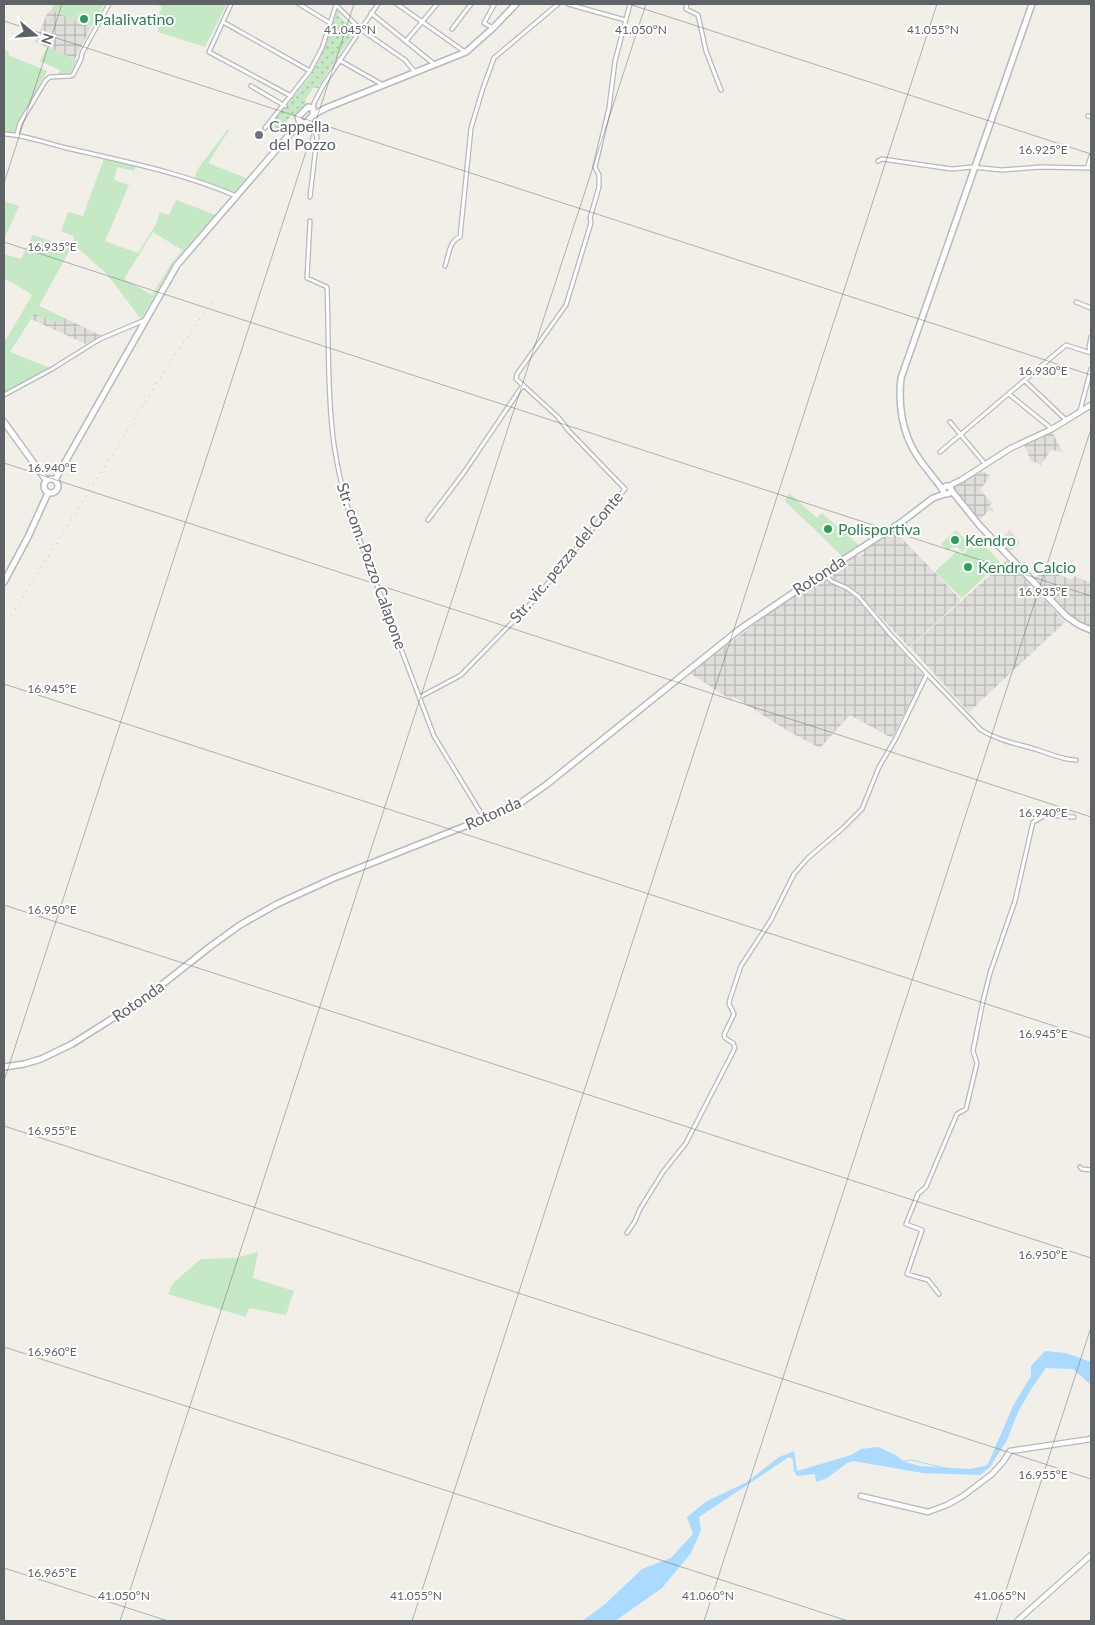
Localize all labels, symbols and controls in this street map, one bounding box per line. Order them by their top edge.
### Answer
place label: Palalivatino [94,9,174,28]
north arrow [10,10,60,60]
marker: Palalivatino [78,13,90,25]
text: 41.045°N [324,22,376,37]
text: 41.050°N [615,22,667,37]
text: 41.055°N [907,22,959,37]
text: N [38,31,58,47]
place label: Cappella del Pozzo [269,116,336,153]
marker: Cappella del Pozzo [253,129,265,141]
text: 16.925°E [1018,142,1068,157]
text: 16.935°E [27,239,77,254]
text: 16.930°E [1018,363,1068,378]
text: 16.940°E [27,460,77,475]
street label: Str. com. Pozzo Calapone [333,480,412,652]
street label: Str. vic. pezza del Conte [505,487,626,626]
place label: Polisportiva [838,519,921,538]
marker: Polisportiva [822,523,834,535]
place label: Kendro [965,530,1016,549]
marker: Kendro [949,534,961,546]
street label: Rotonda [789,551,849,599]
place label: Kendro Calcio [978,557,1076,576]
marker: Kendro Calcio [962,561,974,573]
text: 16.935°E [1018,584,1068,599]
text: 16.945°E [27,681,77,696]
street label: Rotonda [462,792,524,833]
text: 16.940°E [1018,805,1068,820]
text: 16.950°E [27,902,77,917]
street label: Rotonda [108,976,167,1025]
text: 16.945°E [1018,1026,1068,1041]
text: 16.955°E [27,1123,77,1138]
text: 16.950°E [1018,1247,1068,1262]
text: 16.960°E [27,1344,77,1359]
text: 16.955°E [1018,1467,1068,1482]
text: 16.965°E [27,1565,77,1580]
text: 41.050°N [98,1588,150,1603]
text: 41.055°N [390,1588,442,1603]
text: 41.060°N [682,1588,734,1603]
text: 41.065°N [974,1588,1026,1603]

